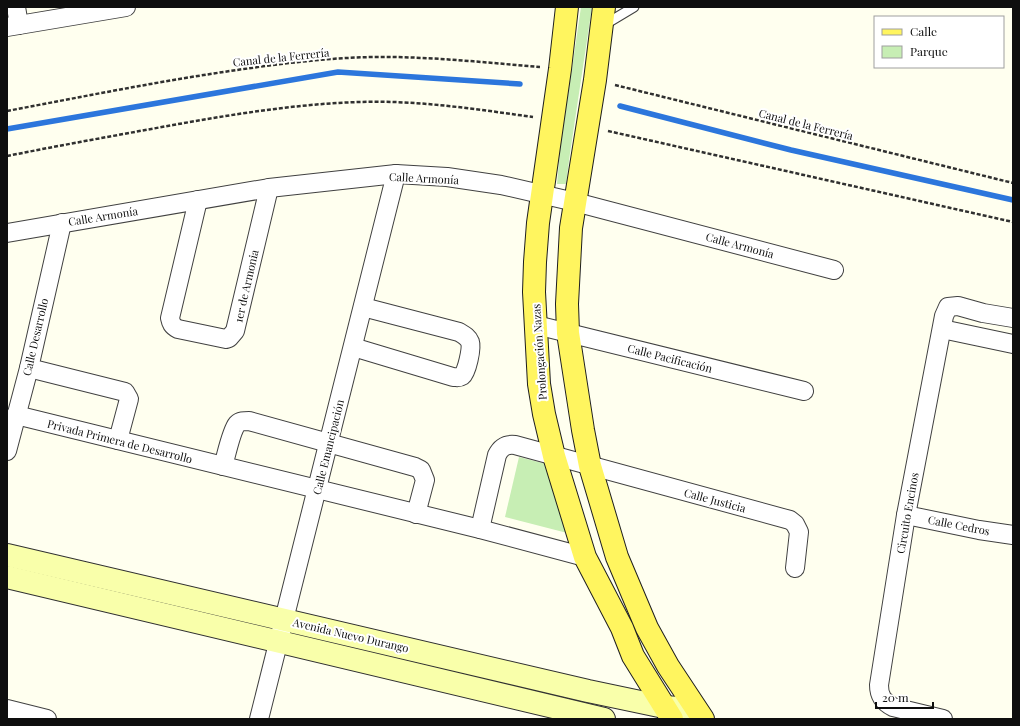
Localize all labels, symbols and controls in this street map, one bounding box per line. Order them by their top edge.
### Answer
legend [874,16,1004,68]
text: Calle [910,23,937,39]
text: Parque [910,43,948,59]
street label: Canal de la Ferrería [232,44,330,70]
street label: Canal de la Ferrería [757,105,855,143]
street label: Calle Armonía [389,169,460,187]
street label: Calle Armonía [67,203,139,229]
street label: Calle Armonía [704,229,776,261]
street label: 1er de Armonia [230,248,262,324]
street label: Calle Desarrollo [19,297,51,377]
street label: Prolongación Nazas [528,303,550,401]
street label: Calle Pacificación [626,340,714,376]
street label: Calle Emancipación [309,397,347,496]
street label: Privada Primera de Desarrollo [46,416,194,466]
street label: Circuito Encinos [892,471,922,555]
street label: Calle Justicia [682,485,748,516]
street label: Calle Cedros [927,512,991,538]
street label: Avenida Nuevo Durango [291,614,410,656]
scale bar [876,684,933,710]
text: 20 m [882,689,909,705]

